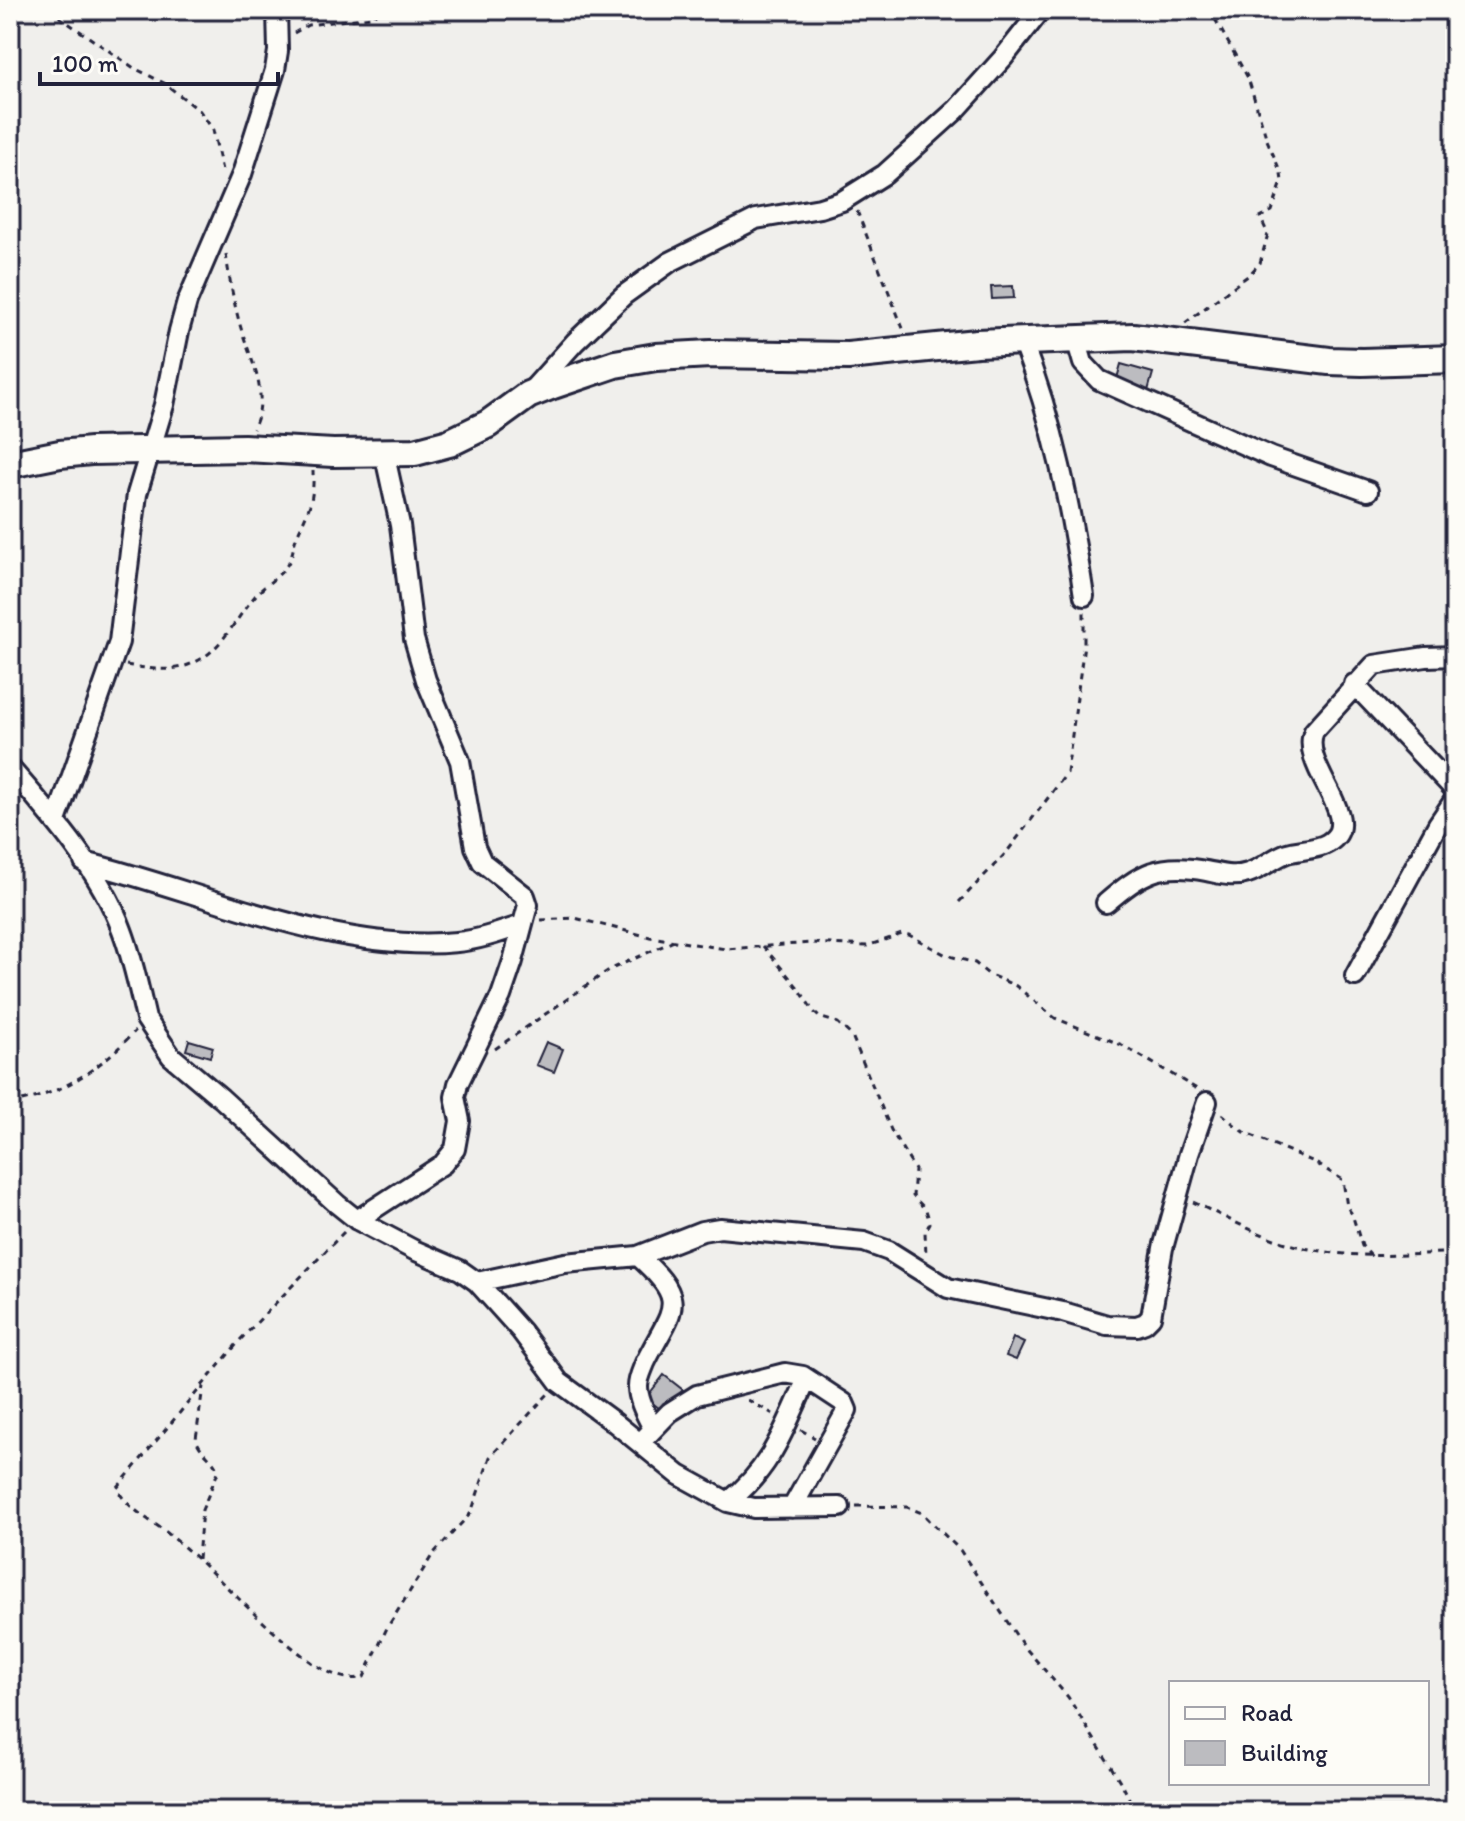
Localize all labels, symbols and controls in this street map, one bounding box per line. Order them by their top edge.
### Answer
scale bar [40,36,278,86]
text: 100 m [52,49,118,78]
legend [1169,1681,1429,1785]
text: Road [1241,1698,1293,1727]
text: Building [1241,1738,1328,1767]

